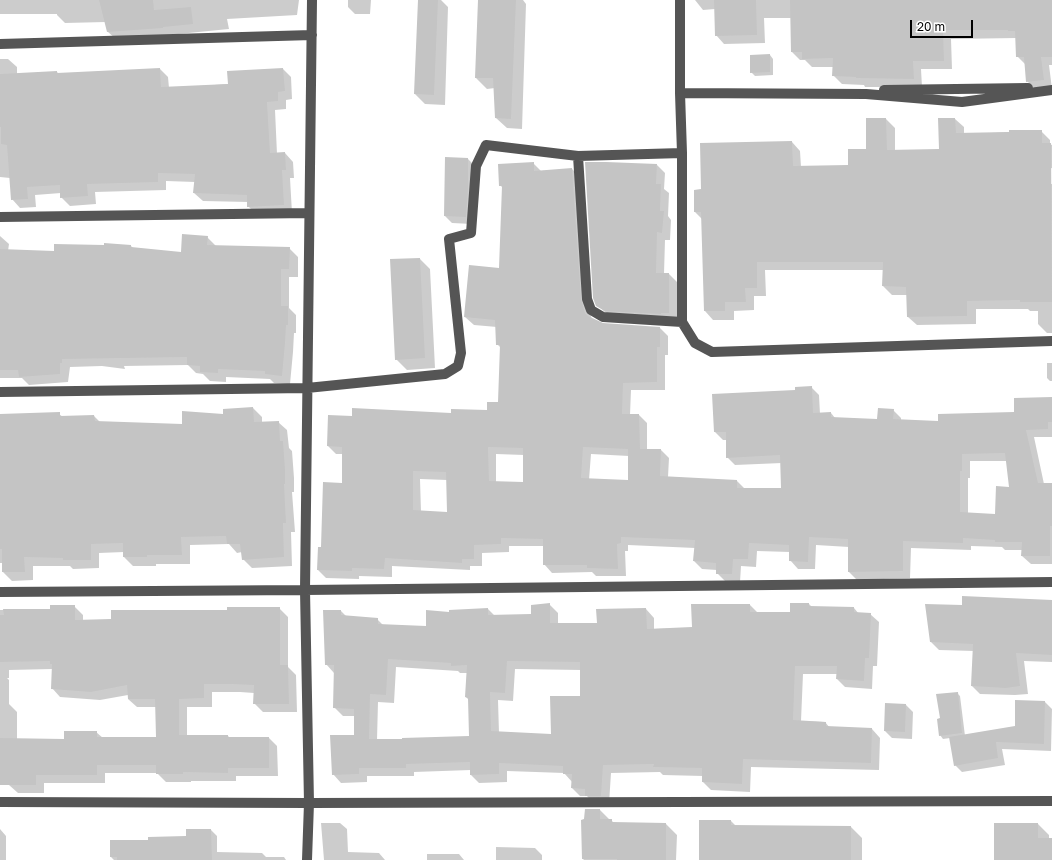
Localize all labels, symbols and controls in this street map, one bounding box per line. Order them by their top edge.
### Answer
scale bar [912,12,975,38]
text: 20 m [917,19,945,34]

